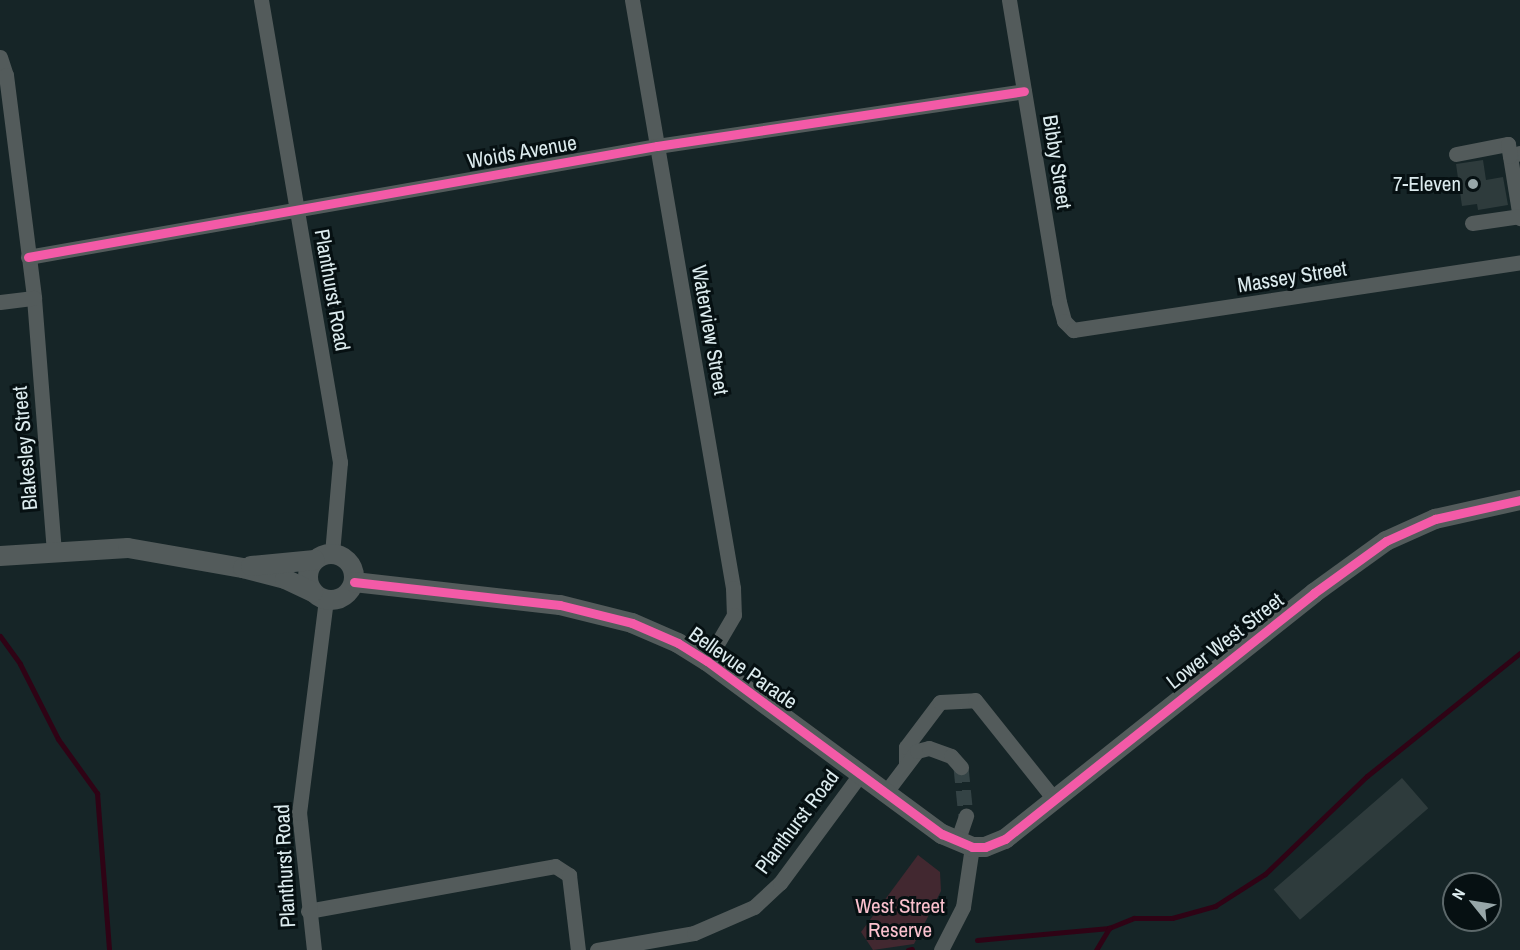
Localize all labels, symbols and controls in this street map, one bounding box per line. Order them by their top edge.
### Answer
street label: Bibby Street [1037,113,1077,211]
street label: Woids Avenue [465,130,579,174]
place label: 7-Eleven [1393,171,1461,197]
marker: 7-Eleven [1466,177,1480,191]
street label: Planthurst Road [309,227,355,353]
street label: Massey Street [1236,256,1348,298]
street label: Waterview Street [686,263,734,397]
street label: Blakesley Street [7,385,43,511]
street label: Lower West Street [1162,588,1288,694]
street label: Bellevue Parade [684,621,802,715]
street label: Planthurst Road [750,765,844,879]
street label: Planthurst Road [269,804,301,928]
north arrow [1442,872,1502,932]
text: N [1446,884,1470,904]
park label: West Street Reserve [855,893,945,943]

